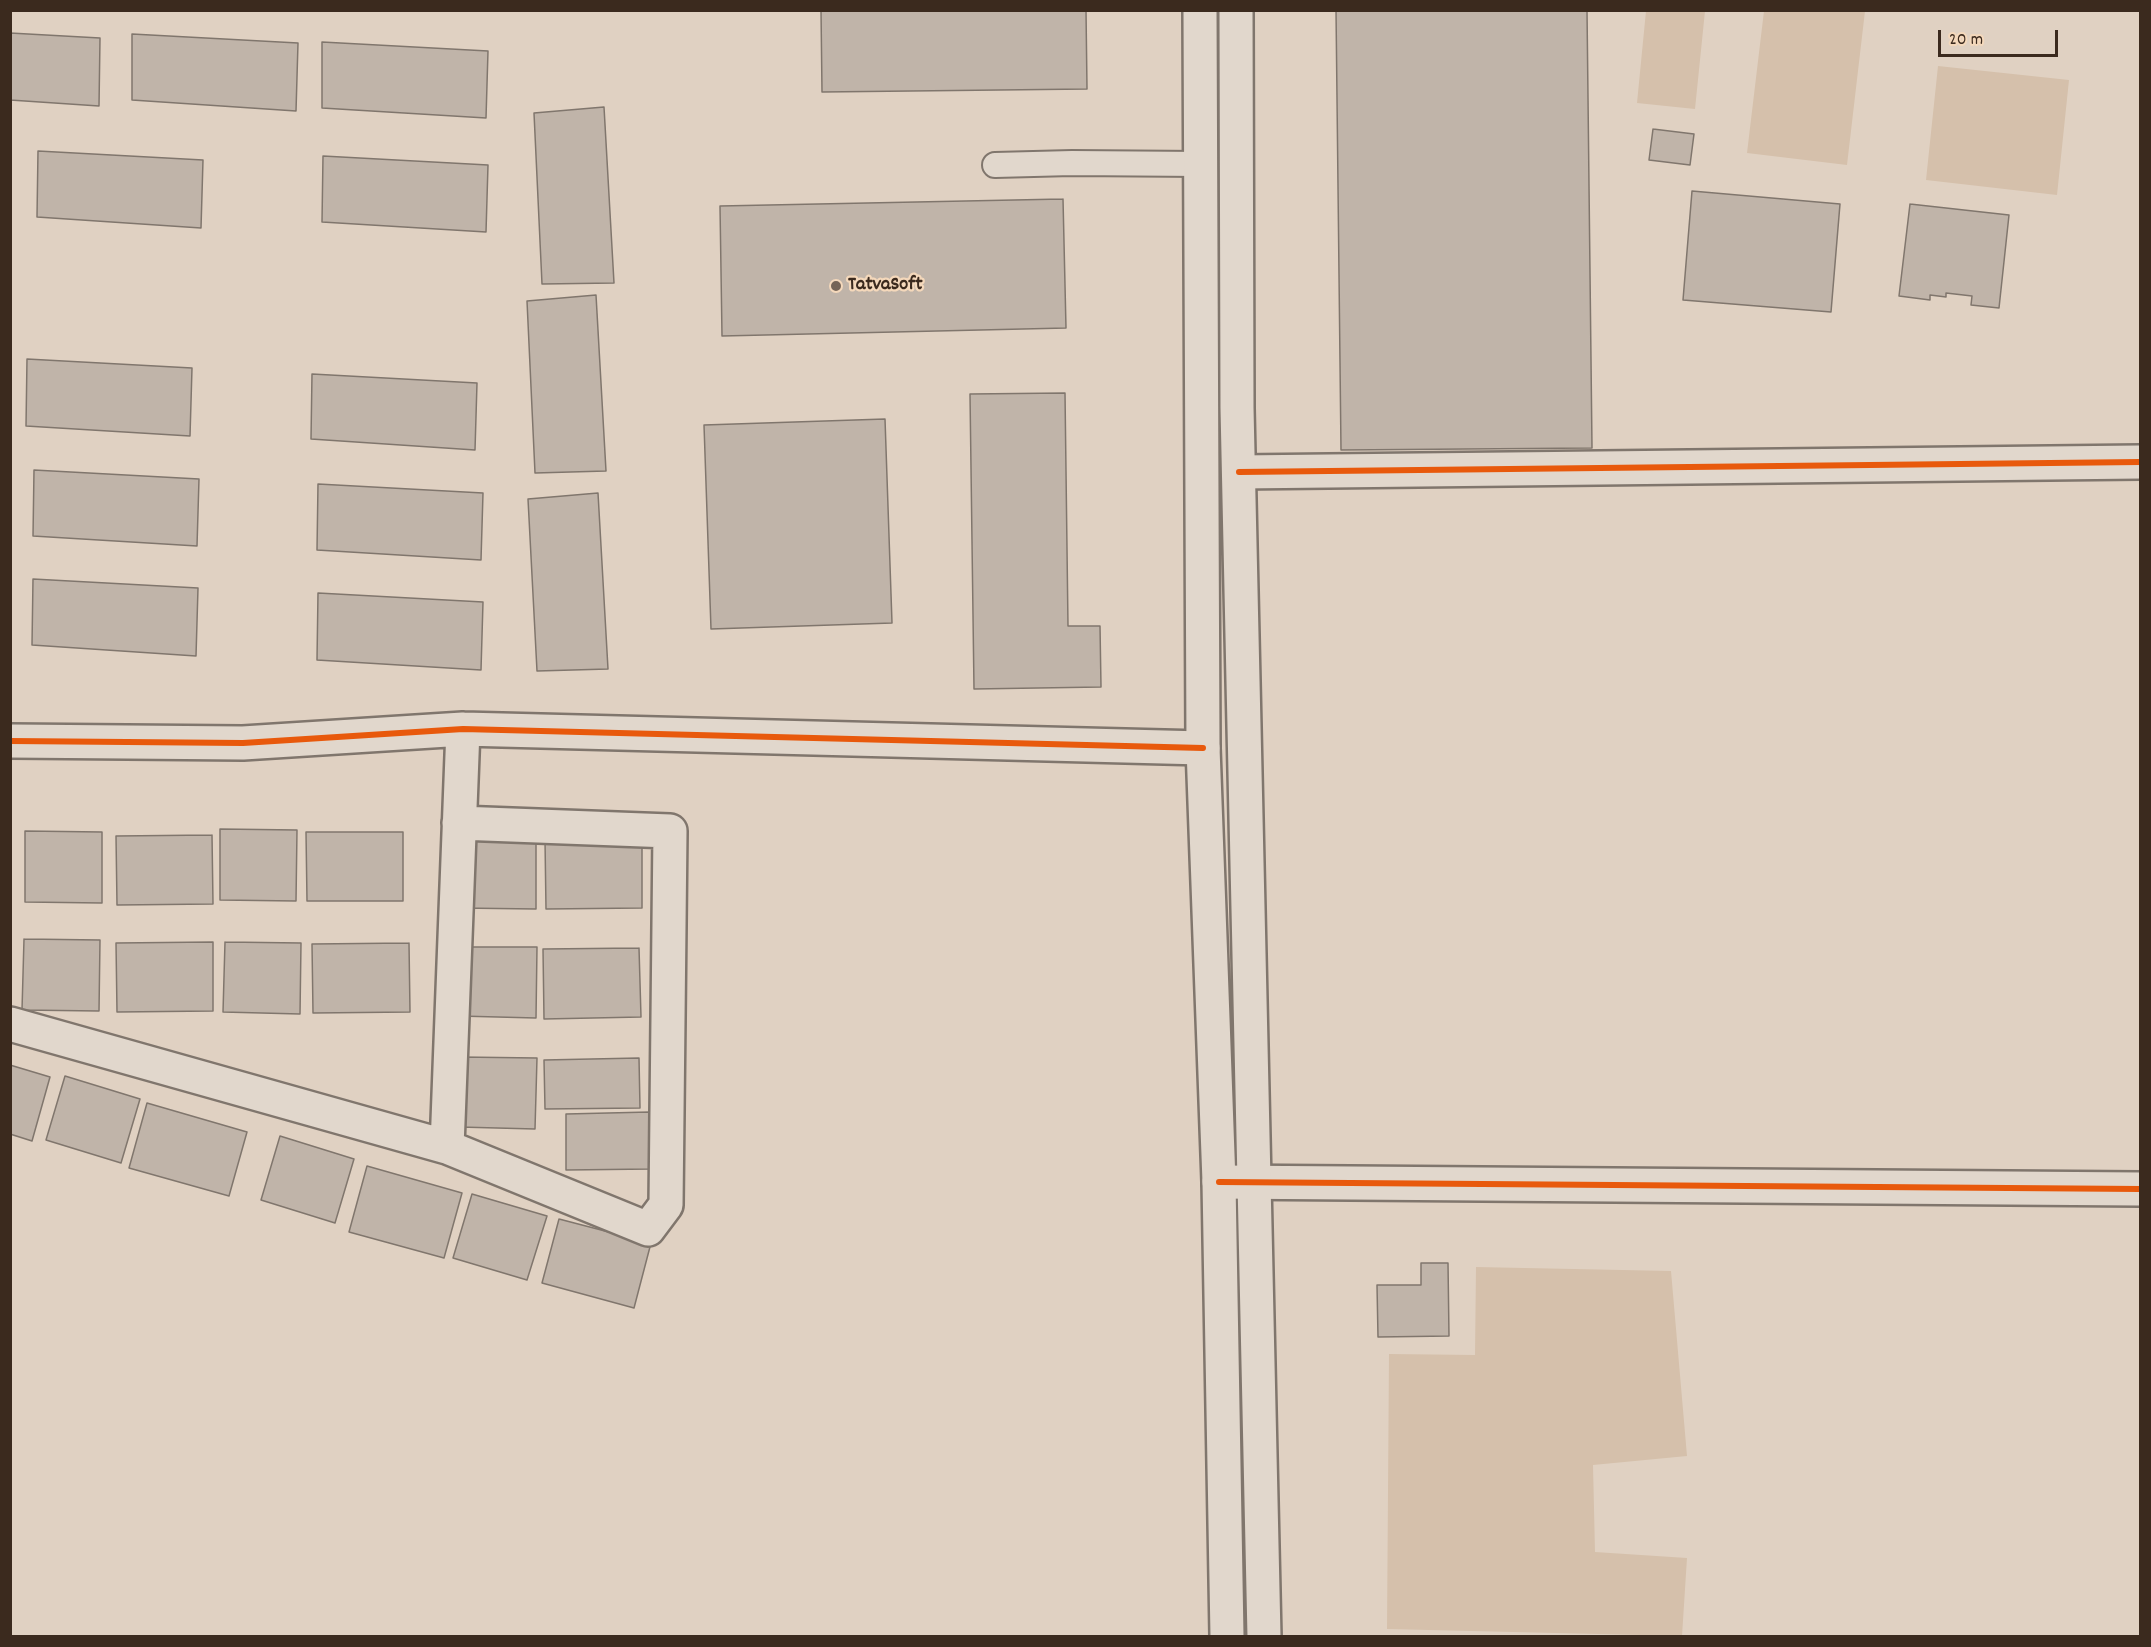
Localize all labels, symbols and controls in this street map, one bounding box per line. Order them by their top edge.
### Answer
scale bar [1941,18,2061,56]
text: 20 m [1949,28,1983,53]
place label: TatvaSoft [848,274,923,298]
marker: TatvaSoft [829,279,843,293]

